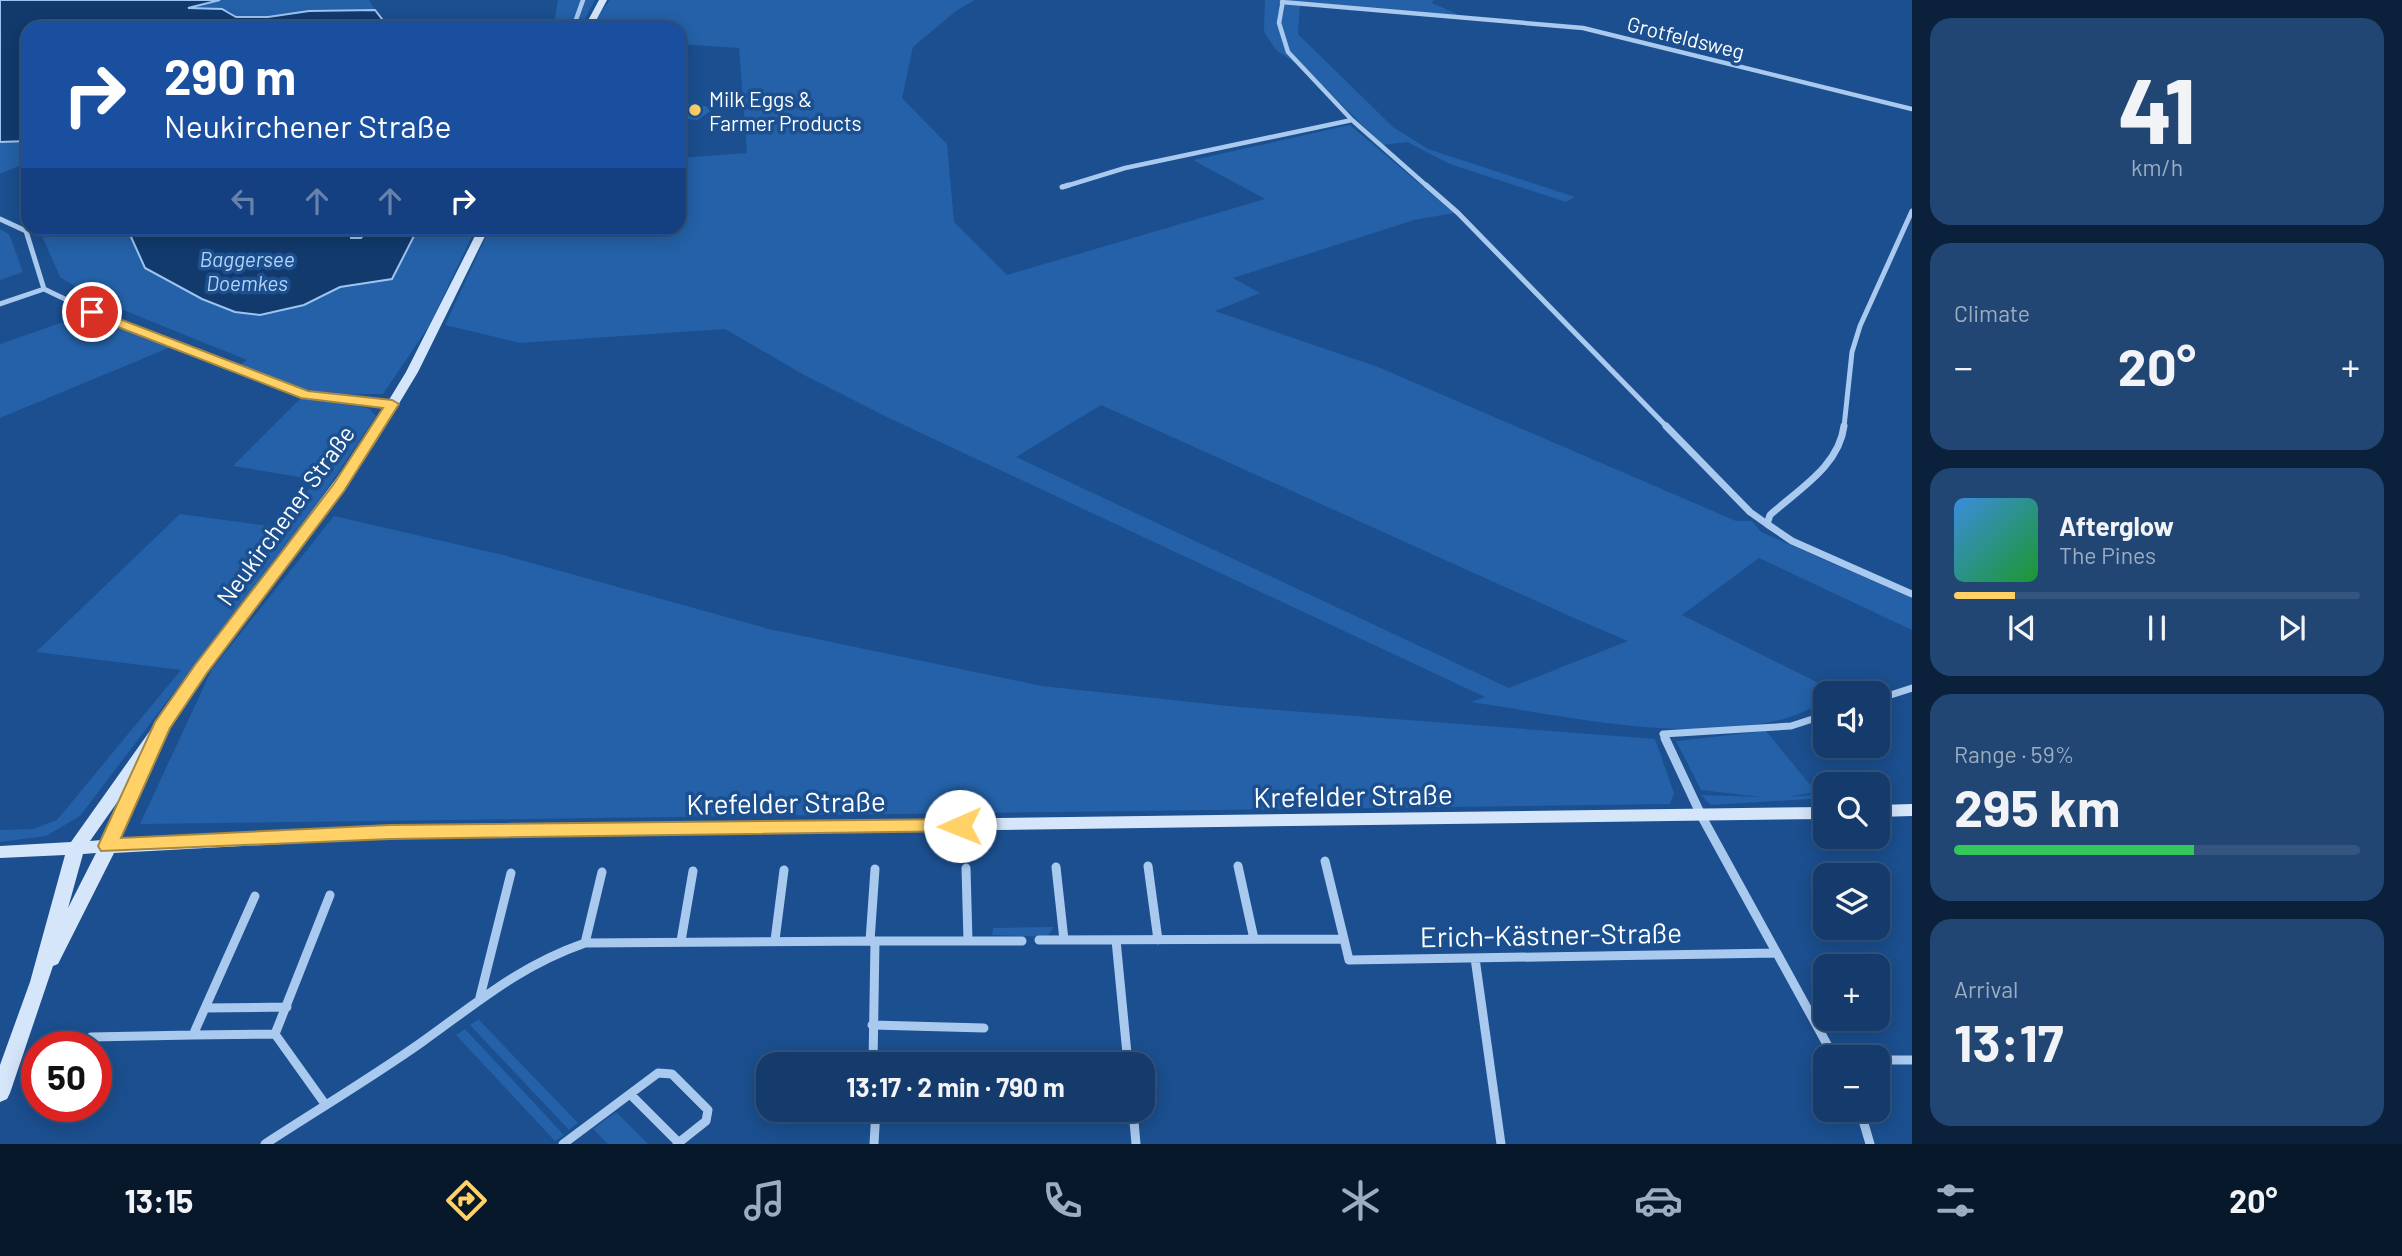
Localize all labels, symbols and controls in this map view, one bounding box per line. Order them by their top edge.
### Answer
street label: Grotfeldsweg [1625,10,1747,64]
text: 290 m [164,46,296,105]
icon: right [49,49,140,140]
text: 41 [2118,53,2196,162]
place label: Milk Eggs & Farmer Products [709,86,862,135]
marker: Milk Eggs & Farmer Products [687,102,703,118]
text: Neukirchener Straße [164,106,452,144]
text: km/h [2131,153,2183,181]
icon: left [225,182,263,220]
icon: ahead [298,182,336,220]
icon: ahead [371,182,409,220]
icon: right [444,182,482,220]
water label: Baggersee Doemkes [199,246,295,295]
pin [62,282,122,342]
icon: arrive [73,293,111,331]
text: Climate [1954,299,2030,327]
text: 20° [2118,334,2196,396]
text: − [1954,343,1973,389]
text: + [2341,343,2360,389]
street label: Neukirchener Straße [210,419,360,611]
text: Afterglow [2059,510,2174,541]
text: The Pines [2059,541,2156,569]
icon: previous [2003,609,2041,647]
icon: pause [2138,609,2176,647]
icon: next [2273,609,2311,647]
map controls [1813,681,1890,1122]
button: sound [1813,681,1890,758]
text: Range · 59% [1954,740,2074,768]
button: search [1813,772,1890,849]
text: 295 km [1954,775,2120,837]
street label: Krefelder Straße [1253,776,1453,814]
street label: Krefelder Straße [686,783,886,821]
position arrow [923,789,997,863]
button: layers [1813,863,1890,940]
street label: Erich-Kästner-Straße [1420,915,1682,953]
button: + [1813,954,1890,1031]
text: Arrival [1954,975,2018,1003]
text: 13:17 [1954,1010,2064,1072]
speed limit sign: 50 [21,1031,112,1122]
button: − [1813,1045,1890,1122]
text: 13:17 · 2 min · 790 m [846,1071,1065,1102]
icon: directions [442,1176,491,1225]
icon: music [740,1176,789,1225]
icon: phone [1038,1176,1087,1225]
icon: climate [1336,1176,1385,1225]
icon: car [1634,1176,1683,1225]
icon: filters [1931,1176,1980,1225]
text: 13:15 [124,1181,193,1219]
text: 20° [2229,1181,2277,1219]

